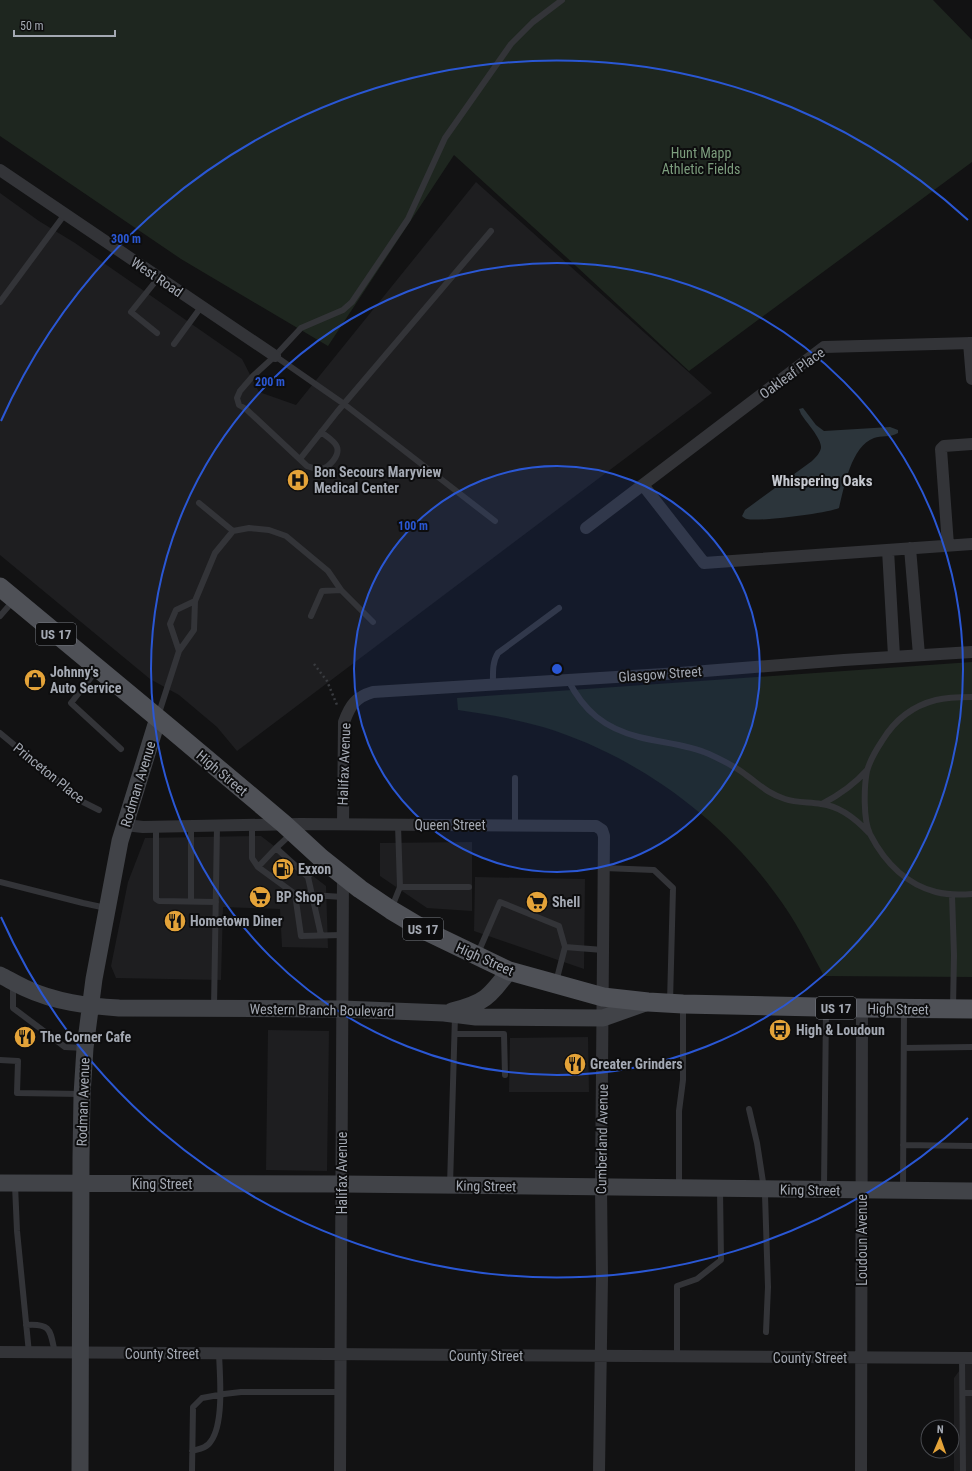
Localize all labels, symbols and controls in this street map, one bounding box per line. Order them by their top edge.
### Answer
scale bar [14,12,115,38]
text: 50 m [20,19,44,33]
park label: Hunt Mapp Athletic Fields [662,145,740,177]
text: 300 m [111,232,141,246]
street label: West Road [128,254,186,300]
street label: Oakleaf Place [756,344,828,402]
text: 200 m [255,375,285,389]
place label: Bon Secours Maryview Medical Center [314,464,441,496]
hospital icon: Bon Secours Maryview Medical Center [285,467,311,493]
district label: Whispering Oaks [771,472,873,490]
text: 100 m [398,519,428,533]
road number: US 17 [36,623,76,645]
centre of rings [550,662,564,676]
street label: Glasgow Street [618,663,702,685]
place label: Johnny's Auto Service [50,664,122,696]
shop icon: Johnny's Auto Service [22,667,48,693]
street label: Halifax Avenue [335,722,353,806]
street label: Princeton Place [10,739,88,807]
street label: Rodman Avenue [117,739,159,829]
street label: High Street [193,747,251,799]
street label: Queen Street [414,817,486,833]
fuel station icon: Exxon [270,856,296,882]
place label: Exxon [298,861,331,877]
supermarket icon: BP Shop [247,884,273,910]
place label: BP Shop [276,889,323,905]
supermarket icon: Shell [524,889,550,915]
place label: Shell [552,894,580,910]
restaurant icon: Hometown Diner [162,908,188,934]
place label: Hometown Diner [190,913,283,929]
road number: US 17 [403,918,443,940]
street label: High Street [454,939,516,979]
road number: US 17 [816,997,856,1019]
street label: High Street [867,1000,929,1018]
street label: Western Branch Boulevard [250,1001,394,1019]
bus stop icon: High & Loudoun [767,1017,793,1043]
place label: High & Loudoun [796,1022,885,1038]
restaurant icon: The Corner Cafe [12,1024,38,1050]
place label: The Corner Cafe [40,1029,131,1045]
restaurant icon: Greater Grinders [562,1051,588,1077]
place label: Greater Grinders [590,1056,683,1072]
street label: Rodman Avenue [73,1057,93,1147]
street label: Cumberland Avenue [593,1083,611,1194]
street label: Halifax Avenue [334,1131,350,1214]
street label: King Street [132,1176,192,1192]
street label: King Street [456,1177,516,1195]
street label: King Street [780,1181,840,1199]
street label: Loudoun Avenue [854,1194,870,1286]
street label: County Street [125,1346,199,1362]
street label: County Street [449,1348,523,1364]
street label: County Street [773,1350,847,1366]
north arrow [920,1419,960,1459]
text: N [937,1423,944,1436]

